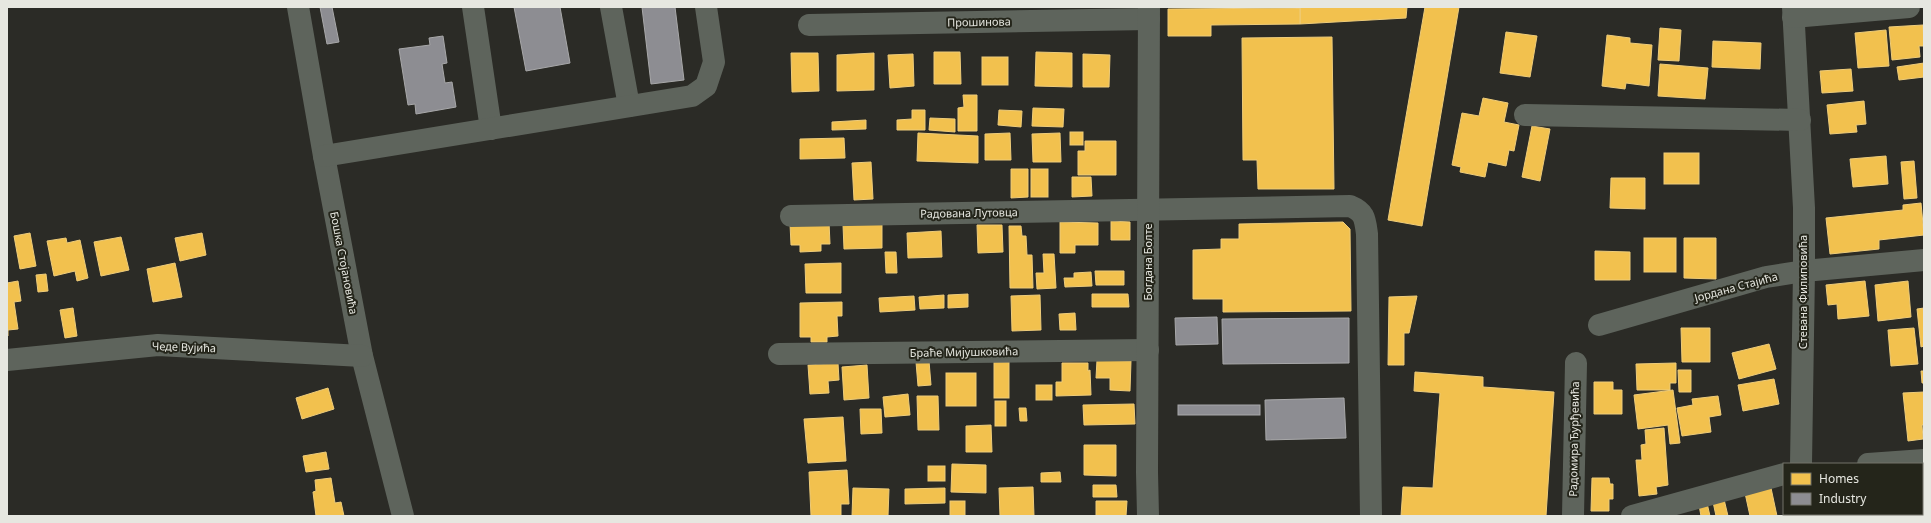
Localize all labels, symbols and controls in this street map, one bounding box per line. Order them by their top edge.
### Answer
street label: Прошинова [947,13,1011,30]
street label: Радована Лутовца [920,204,1018,221]
street label: Бошка Стојановића [327,210,362,316]
street label: Богдана Болте [1140,224,1155,301]
street label: Стевана Филиповића [1795,235,1810,349]
street label: Јордана Стајића [1692,268,1779,305]
street label: Чеде Вујића [152,338,216,355]
street label: Браће Мијушковића [910,343,1018,360]
street label: Радомира Ђурђевића [1565,381,1582,497]
legend [1783,463,1923,515]
text: Homes [1819,470,1859,487]
text: Industry [1819,490,1867,507]

